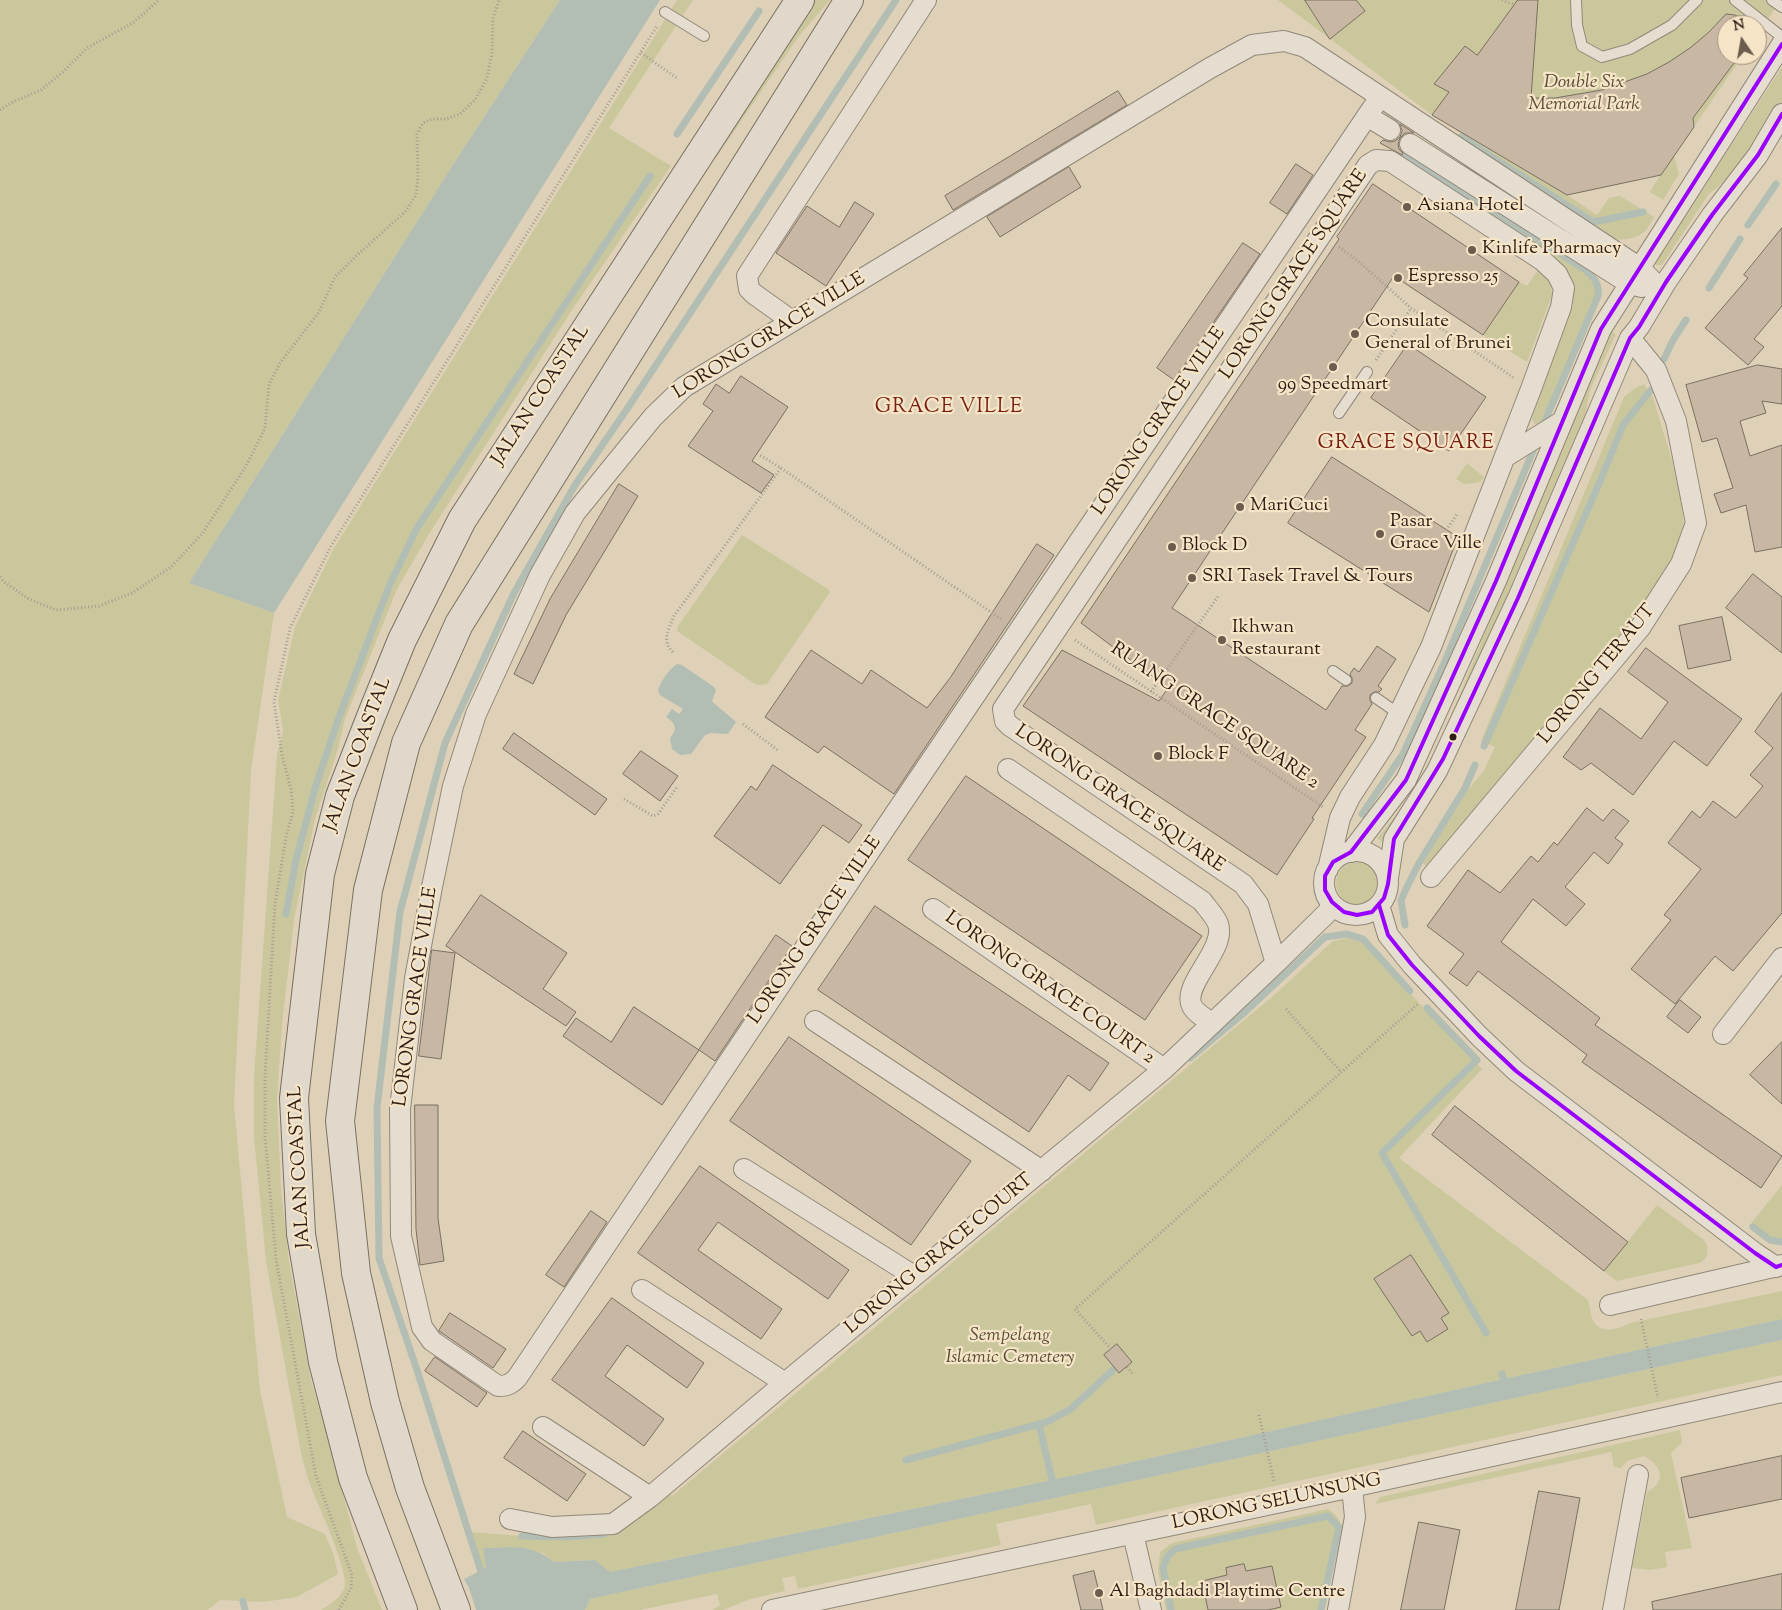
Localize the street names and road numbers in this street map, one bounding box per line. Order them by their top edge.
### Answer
street label: LORONG GRACE SQUARE [1216,166,1374,384]
street label: LORONG GRACE VILLE [670,269,870,405]
street label: JALAN COASTAL [488,322,596,470]
street label: LORONG GRACE VILLE [1089,324,1231,520]
street label: LORONG TERAUT [1535,601,1661,749]
street label: RUANG GRACE SQUARE 2 [1105,639,1323,795]
street label: JALAN COASTAL [320,675,398,835]
street label: LORONG GRACE SQUARE [1010,721,1228,879]
street label: LORONG GRACE VILLE [745,833,887,1029]
street label: LORONG GRACE VILLE [390,886,444,1108]
street label: LORONG GRACE COURT 2 [940,908,1158,1070]
street label: JALAN COASTAL [285,1085,317,1249]
street label: LORONG GRACE COURT [841,1170,1039,1340]
street label: LORONG SELUNSUNG [1170,1470,1384,1536]

